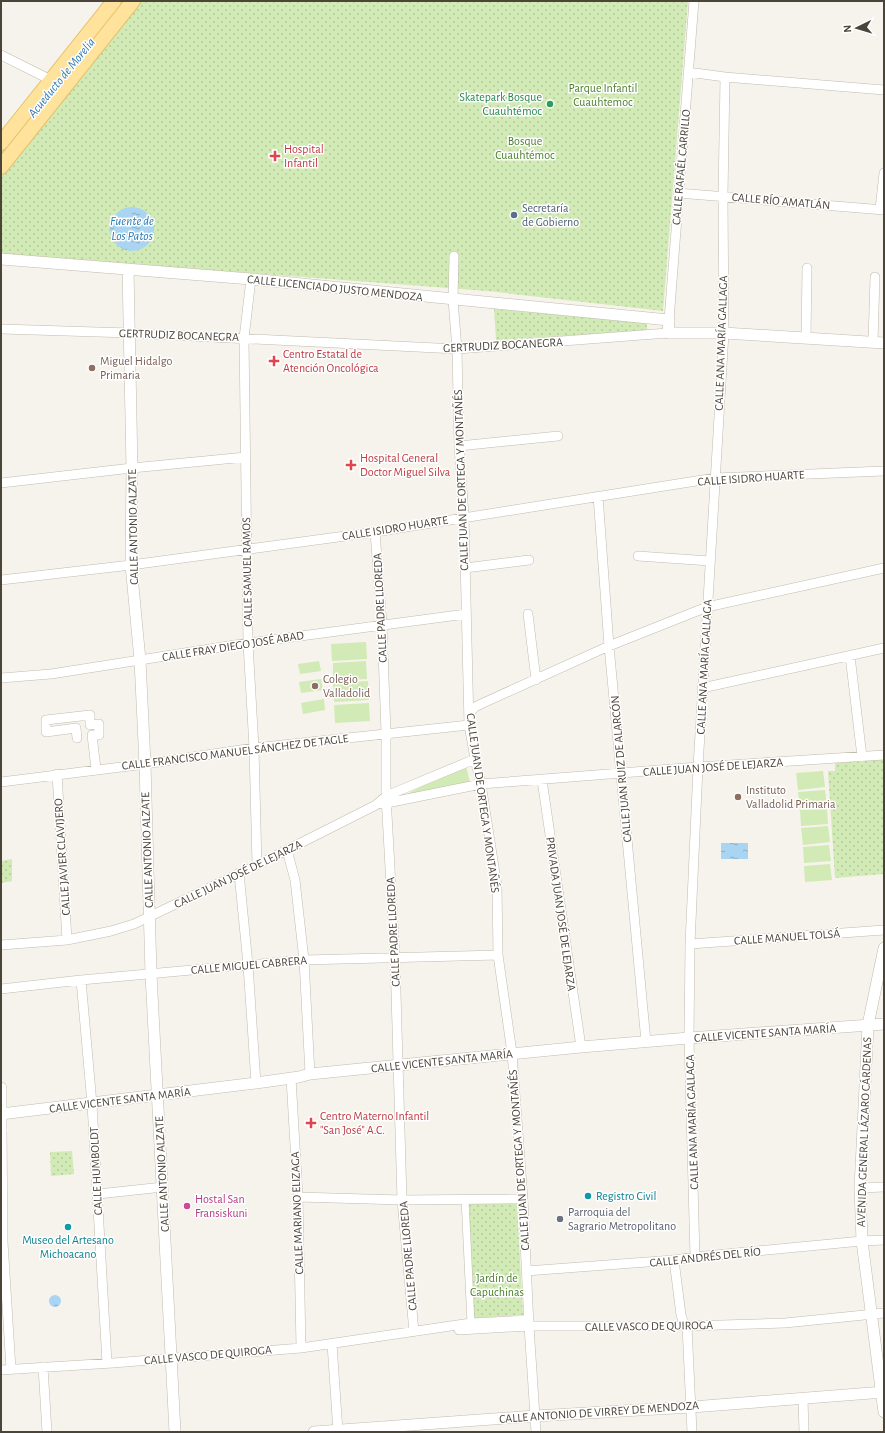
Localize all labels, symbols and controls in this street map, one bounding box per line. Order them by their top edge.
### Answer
north arrow [837,8,877,48]
text: N [842,25,853,33]
water label: Acueducto de Morelia [25,36,98,121]
park label: Parque Infantil Cuauhtemoc [569,82,637,108]
place label: Skatepark Bosque Cuauhtémoc [459,91,542,117]
marker: Skatepark Bosque Cuauhtémoc [545,99,555,109]
street label: CALLE RAFAÉL CARRILLO [669,108,692,225]
park label: Bosque Cuauhtémoc [495,135,555,161]
place label: Hospital Infantil [284,143,324,169]
marker: Hospital Infantil [269,150,281,162]
street label: CALLE RÍO AMATLÁN [731,190,831,211]
place label: Secretaría de Gobierno [522,202,579,228]
marker: Secretaría de Gobierno [509,210,519,220]
water label: Fuente de Los Patos [110,215,154,243]
street label: CALLE LICENCIADO JUSTO MENDOZA [247,273,423,303]
street label: CALLE ANA MARÍA GALLAGA [712,275,729,411]
street label: GERTRUDIZ BOCANEGRA [119,327,239,343]
street label: GERTRUDIZ BOCANEGRA [443,336,563,354]
place label: Centro Estatal de Atención Oncológica [283,348,379,374]
place label: Miguel Hidalgo Primaria [100,355,172,381]
marker: Centro Estatal de Atención Oncológica [268,355,280,367]
marker: Miguel Hidalgo Primaria [87,363,97,373]
street label: CALLE JUAN DE ORTEGA Y MONTAÑÉS [450,389,470,571]
place label: Hospital General Doctor Miguel Silva [360,452,451,478]
marker: Hospital General Doctor Miguel Silva [345,459,357,471]
street label: CALLE ISIDRO HUARTE [697,468,805,488]
street label: CALLE ANTONIO ALZATE [126,469,140,585]
street label: CALLE ISIDRO HUARTE [341,514,449,542]
street label: CALLE SAMUEL RAMOS [240,517,254,627]
street label: CALLE PADRE LLOREDA [371,553,389,663]
street label: CALLE ANA MARÍA GALLAGA [693,599,714,735]
street label: CALLE FRAY DIEGO JOSÉ ABAD [161,628,305,663]
place label: Colegio Valladolid [323,673,370,699]
marker: Colegio Valladolid [310,681,320,691]
street label: CALLE JUAN RUIZ DE ALARCÓN [608,695,633,843]
street label: CALLE JUAN DE ORTEGA Y MONTAÑÉS [464,712,504,894]
street label: CALLE FRANCISCO MANUEL SÁNCHEZ DE TAGLE [121,731,349,772]
street label: CALLE JUAN JOSÉ DE LEJARZA [642,755,784,778]
place label: Instituto Valladolid Primaria [746,784,836,810]
street label: CALLE ANTONIO ALZATE [139,792,155,908]
marker: Instituto Valladolid Primaria [733,792,743,802]
street label: CALLE JAVIER CLAVIJERO [52,798,72,916]
street label: PRIVADA JUAN JOSÉ DE LEJARZA [544,836,579,992]
street label: CALLE JUAN JOSÉ DE LEJARZA [172,837,304,910]
street label: CALLE PADRE LLOREDA [384,877,402,987]
street label: CALLE MANUEL TOLSÁ [733,926,841,947]
street label: CALLE MIGUEL CABRERA [190,954,308,976]
street label: CALLE VICENTE SANTA MARÍA [693,1021,836,1044]
street label: AVENIDA GENERAL LÁZARO CÁRDENAS [854,1036,873,1227]
street label: CALLE VICENTE SANTA MARÍA [370,1047,513,1074]
street label: CALLE ANA MARÍA GALLAGA [683,1054,700,1190]
street label: CALLE JUAN DE ORTEGA Y MONTAÑÉS [505,1069,531,1251]
street label: CALLE VICENTE SANTA MARÍA [48,1084,191,1115]
place label: Centro Materno Infantil "San José" A.C. [320,1110,429,1136]
street label: CALLE ANTONIO ALZATE [153,1116,171,1232]
marker: Centro Materno Infantil "San José" A.C. [305,1117,317,1129]
street label: CALLE HUMBOLDT [88,1126,104,1215]
street label: CALLE MARIANO ELIZAGA [289,1151,305,1275]
place label: Registro Civil [596,1190,656,1202]
marker: Registro Civil [583,1191,593,1201]
place label: Hostal San Fransiskuni [195,1193,248,1219]
marker: Hostal San Fransiskuni [182,1201,192,1211]
street label: CALLE PADRE LLOREDA [397,1201,419,1311]
place label: Parroquia del Sagrario Metropolitano [568,1206,676,1232]
marker: Parroquia del Sagrario Metropolitano [555,1214,565,1224]
marker: Museo del Artesano Michoacano [63,1222,73,1232]
place label: Museo del Artesano Michoacano [22,1234,114,1260]
street label: CALLE ANDRÉS DEL RÍO [649,1244,762,1269]
park label: Jardín de Capuchinas [470,1272,524,1298]
street label: CALLE VASCO DE QUIROGA [585,1319,713,1334]
street label: CALLE VASCO DE QUIROGA [144,1343,272,1368]
street label: CALLE ANTONIO DE VIRREY DE MENDOZA [499,1399,699,1425]

